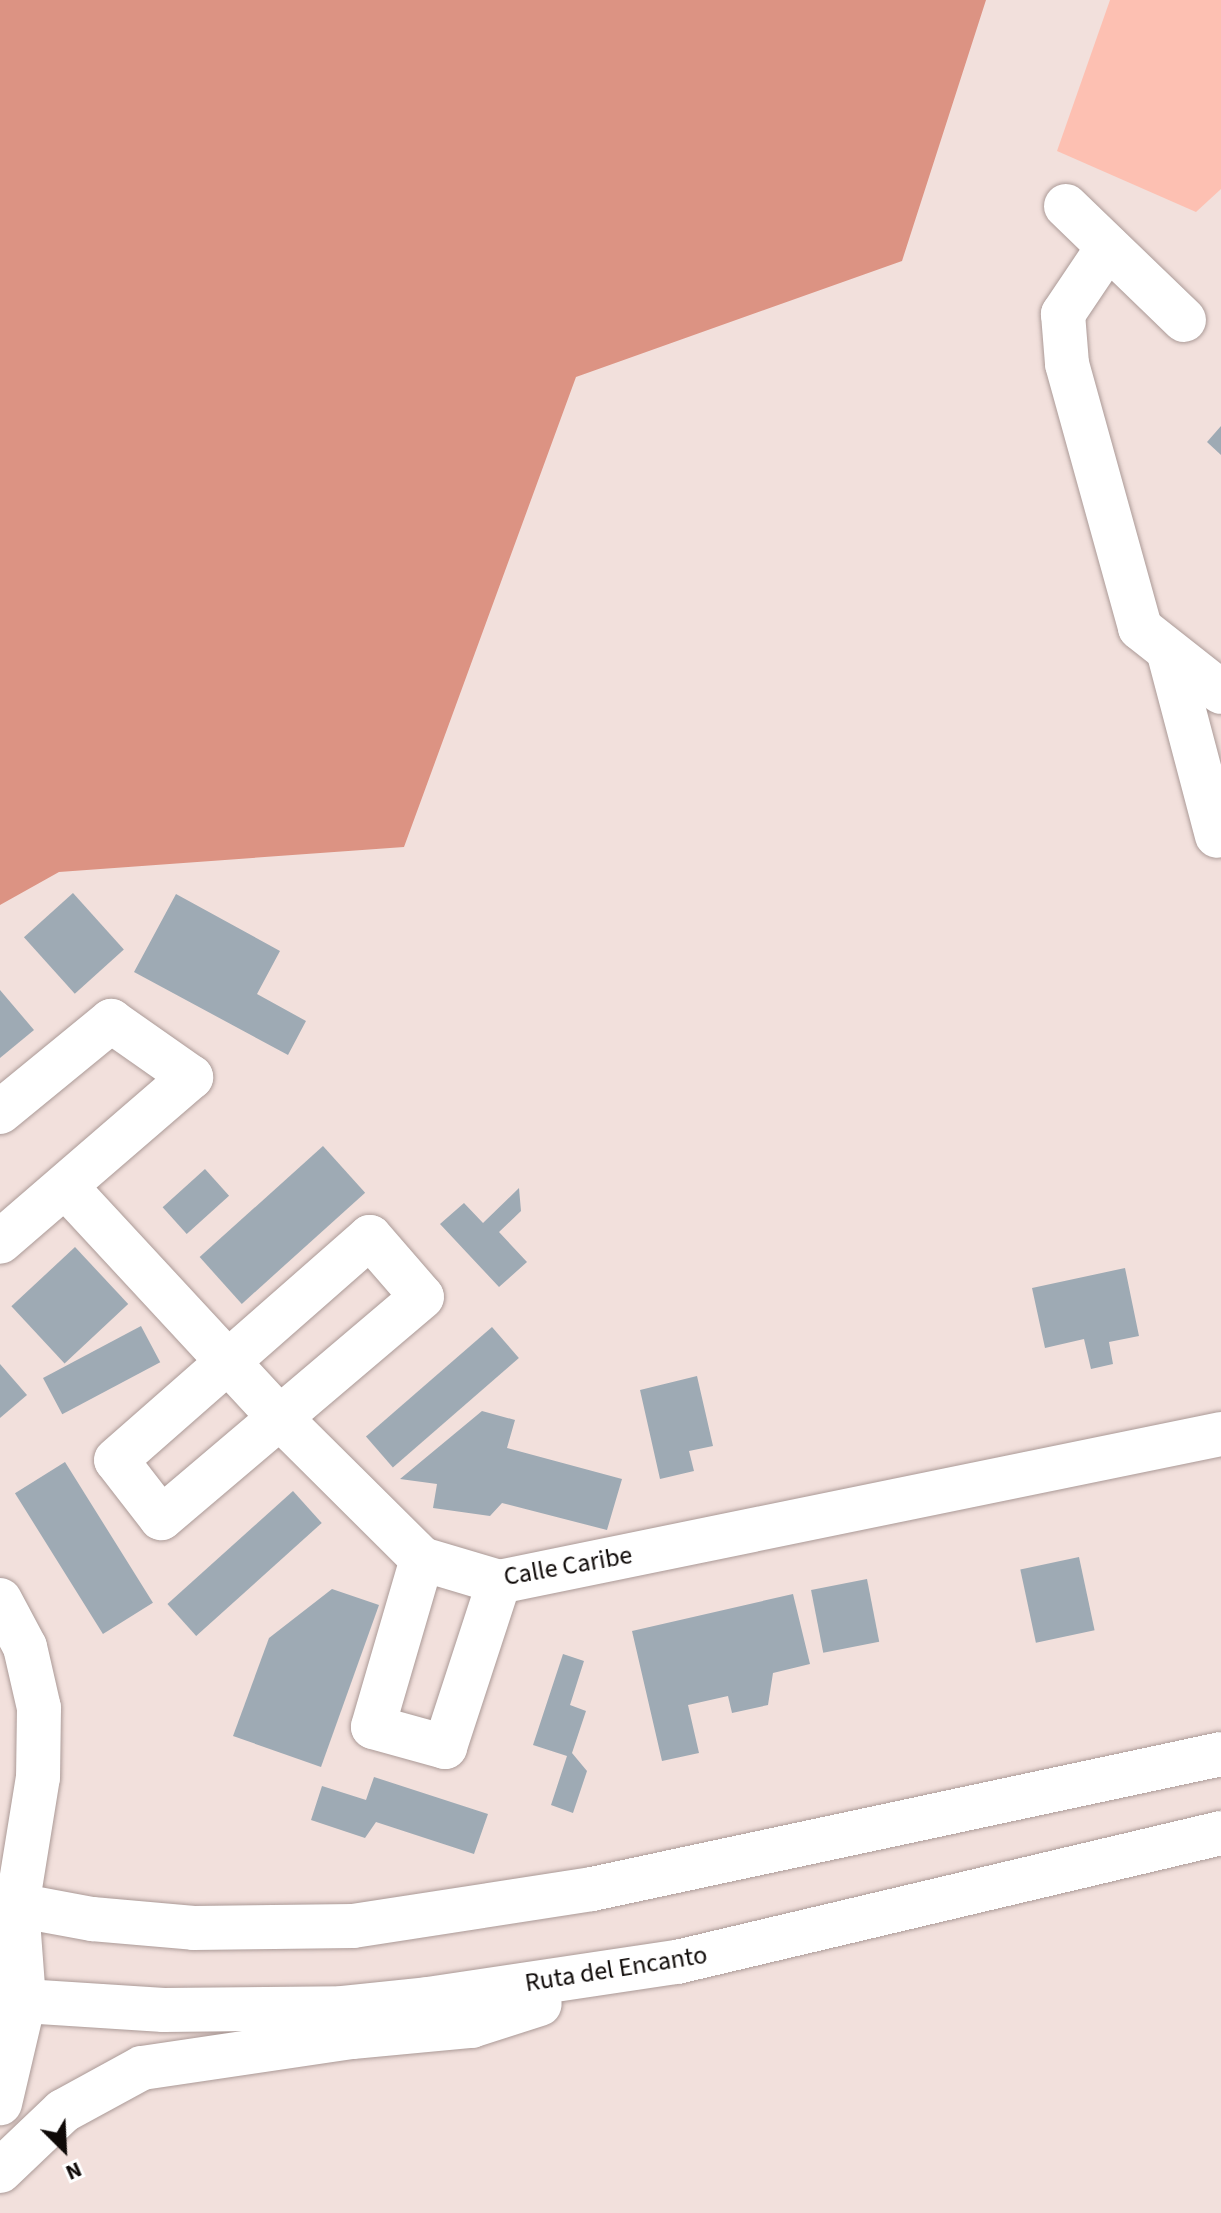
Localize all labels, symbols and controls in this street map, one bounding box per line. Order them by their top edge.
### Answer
street label: Calle Caribe [501,1539,635,1593]
street label: Ruta del Encanto [523,1939,709,1999]
north arrow [24,2109,104,2189]
text: N [61,2153,87,2189]

